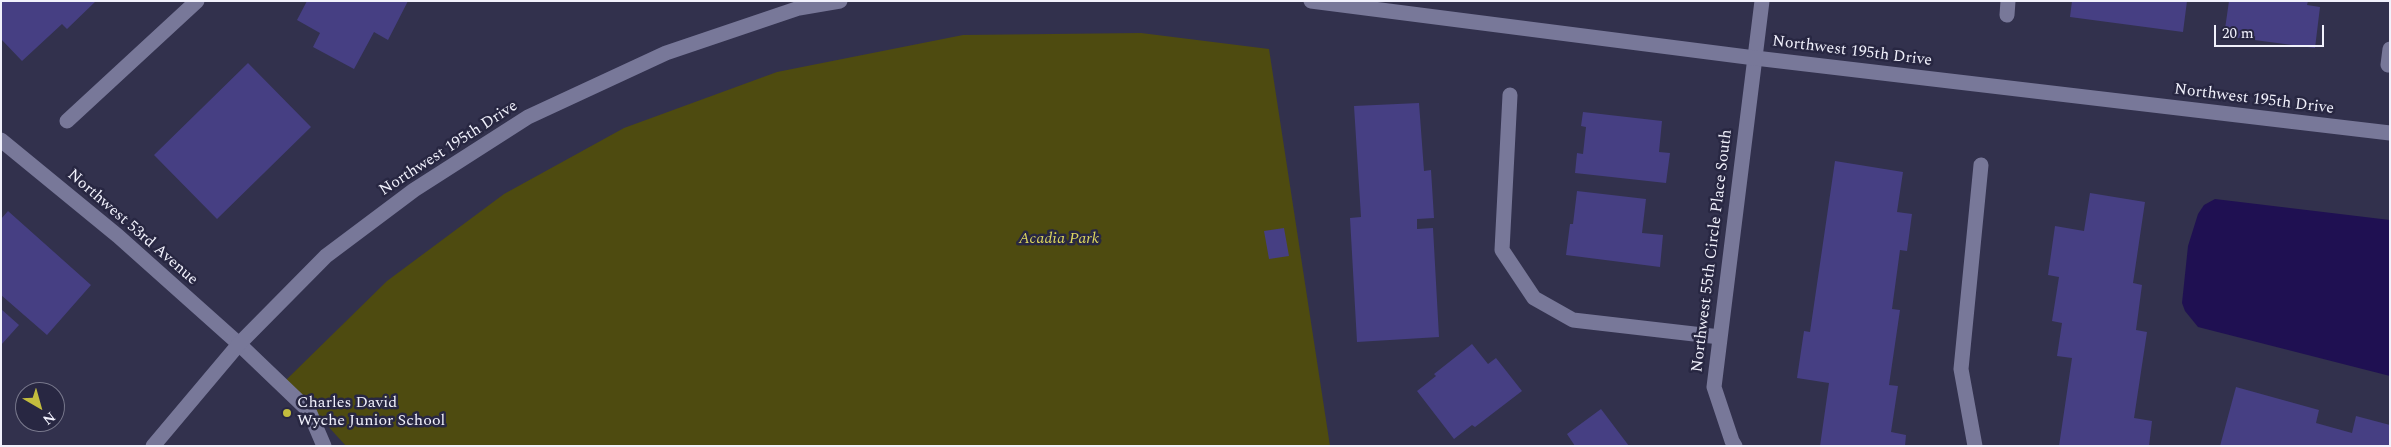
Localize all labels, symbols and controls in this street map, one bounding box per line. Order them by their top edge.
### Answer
scale bar [2216,15,2326,47]
text: 20 m [2222,22,2254,45]
street label: Northwest 195th Drive [1771,33,1933,71]
street label: Northwest 195th Drive [2173,81,2335,119]
street label: Northwest 195th Drive [376,97,522,201]
street label: Northwest 55th Circle Place South [1689,129,1737,373]
street label: Northwest 53rd Avenue [63,166,201,290]
park label: Acadia Park [1019,230,1099,250]
north arrow [15,382,65,432]
place label: Charles David Wyche Junior School [297,394,445,432]
text: N [38,407,60,430]
marker: Charles David Wyche Junior School [281,407,293,419]

